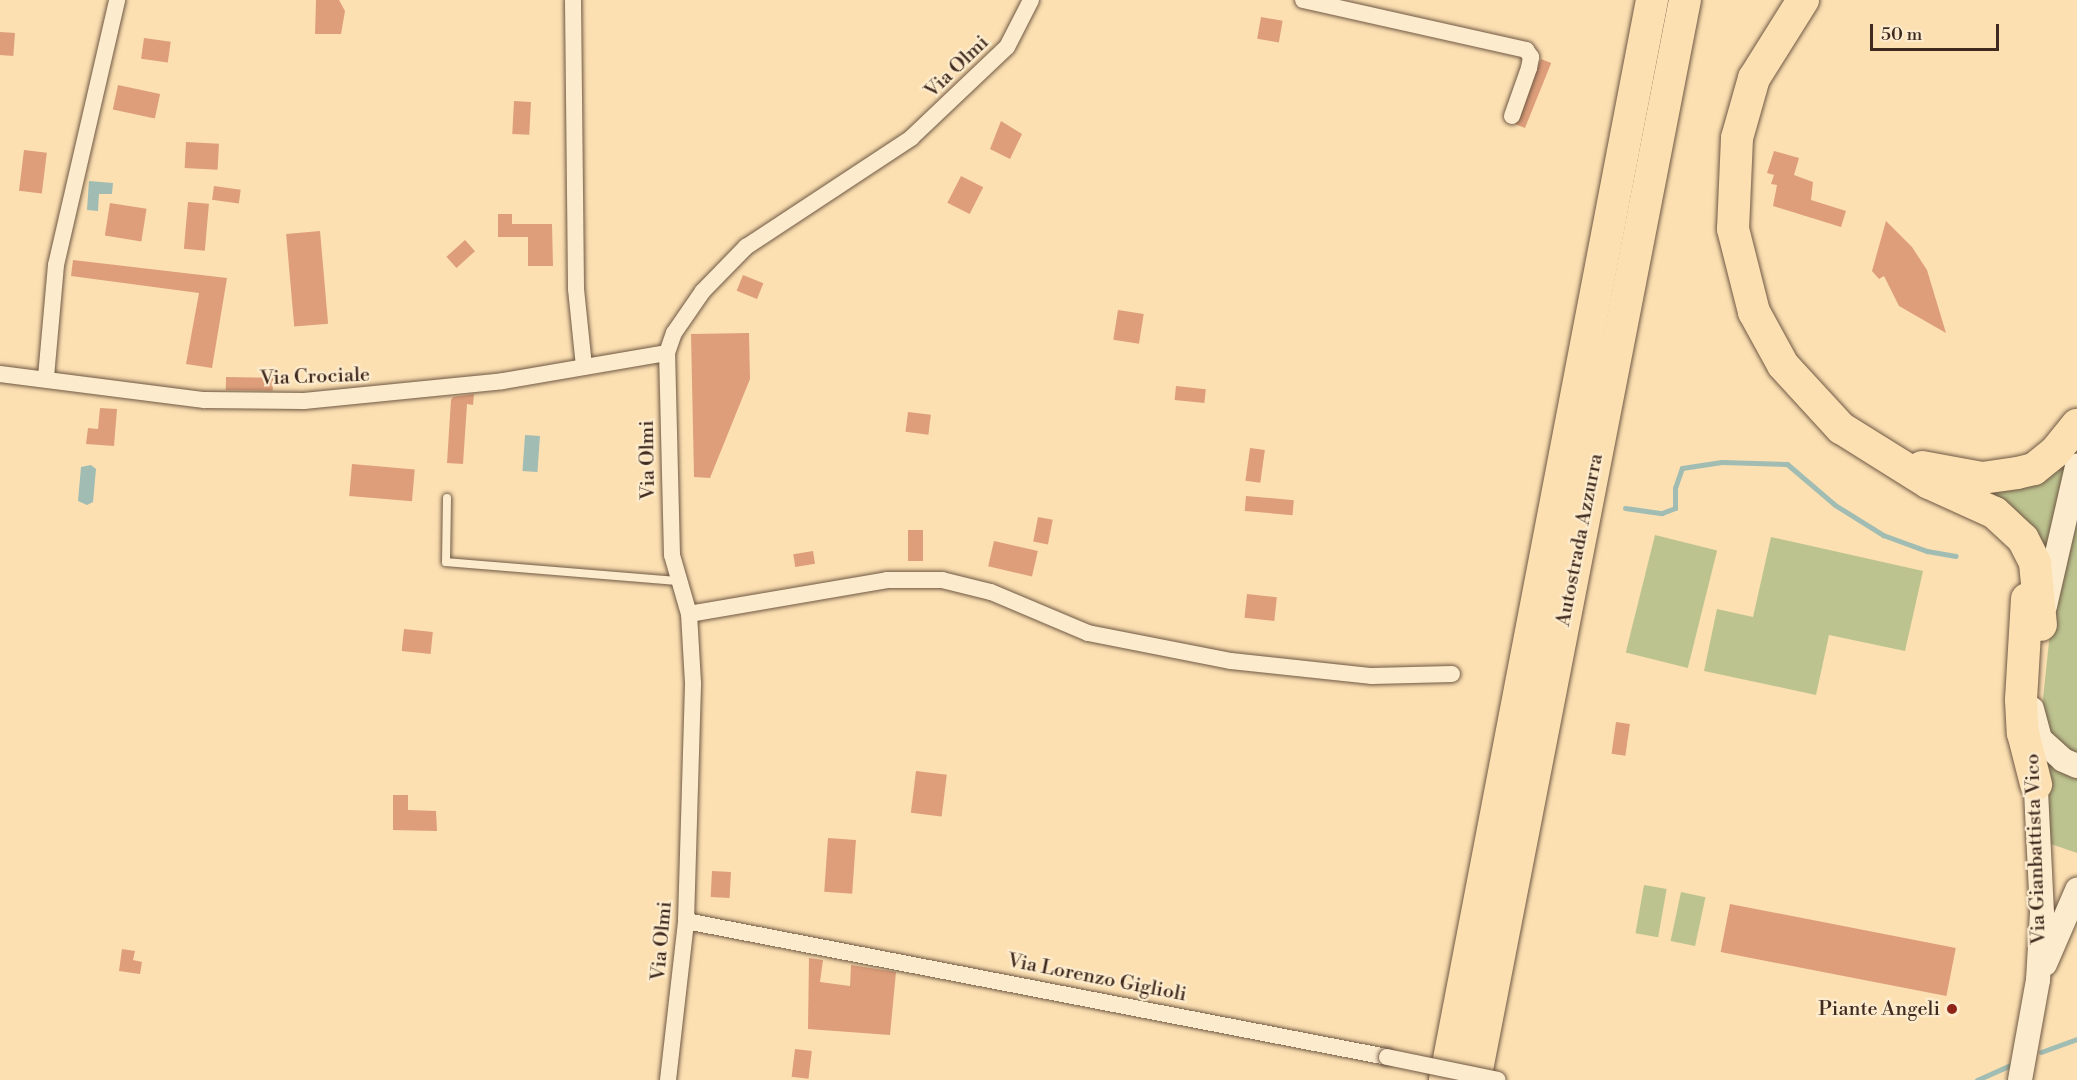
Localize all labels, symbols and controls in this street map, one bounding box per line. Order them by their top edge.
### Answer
scale bar [1873,12,2002,50]
text: 50 m [1881,23,1922,46]
street label: Via Olmi [920,31,994,103]
street label: Via Crociale [260,363,370,391]
street label: Via Olmi [635,420,661,500]
street label: Autostrada Azzurra [1551,452,1609,628]
street label: Via Gianbattista Vico [2021,753,2051,945]
street label: Via Olmi [647,900,677,982]
street label: Via Lorenzo Giglioli [1005,949,1189,1007]
place label: Piante Angeli [1818,997,1940,1021]
marker: Piante Angeli [1945,1002,1959,1016]

